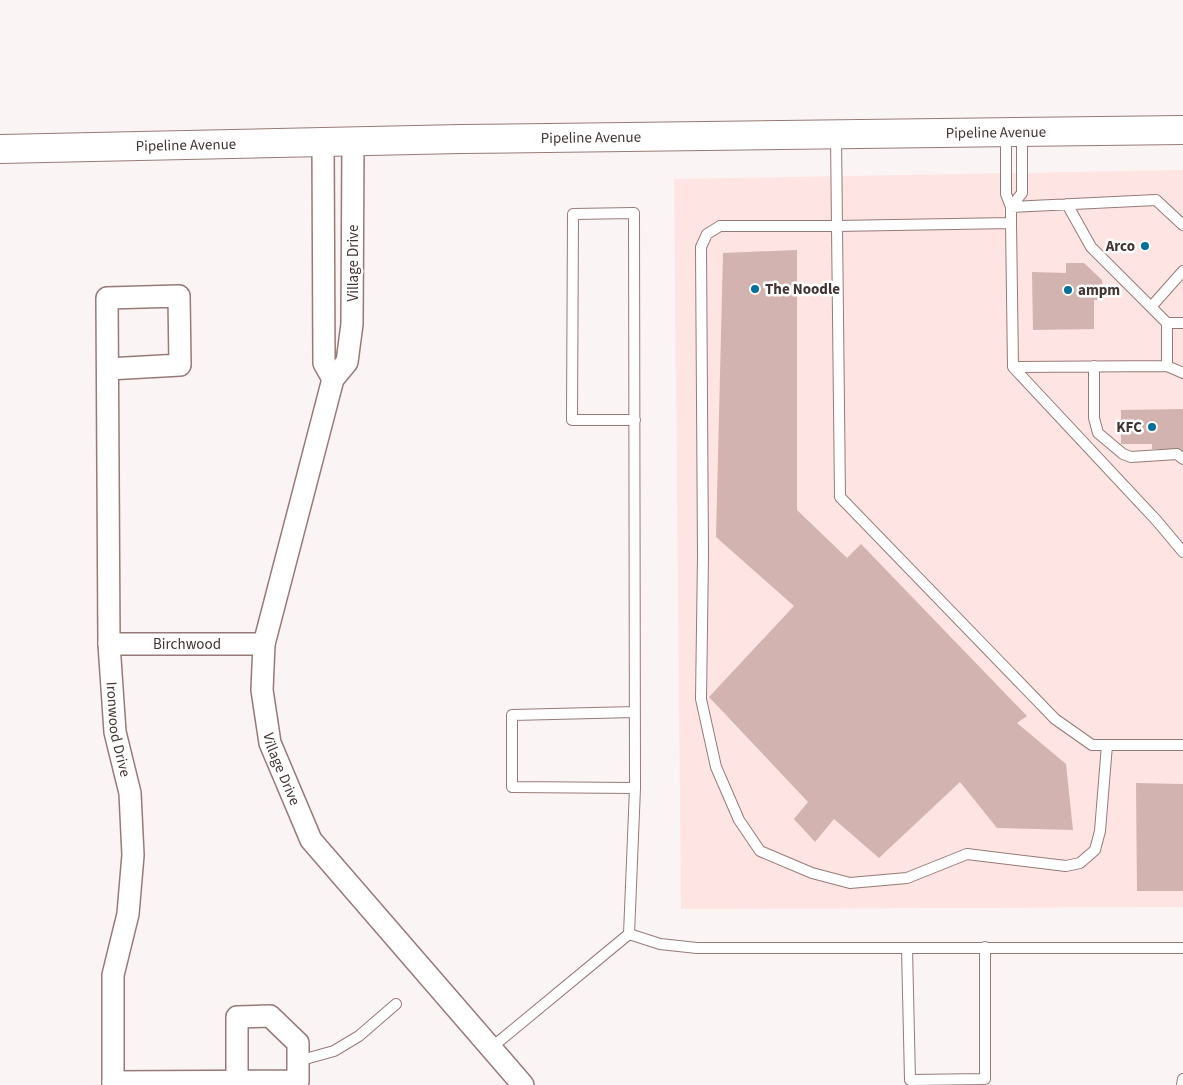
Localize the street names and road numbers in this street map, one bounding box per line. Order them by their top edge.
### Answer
street label: Pipeline Avenue [945,121,1046,143]
street label: Pipeline Avenue [541,126,641,149]
street label: Pipeline Avenue [135,133,236,157]
street label: Village Drive [343,225,364,301]
street label: Birchwood [153,634,221,655]
street label: Ironwood Drive [101,681,136,779]
street label: Village Drive [258,731,306,809]

